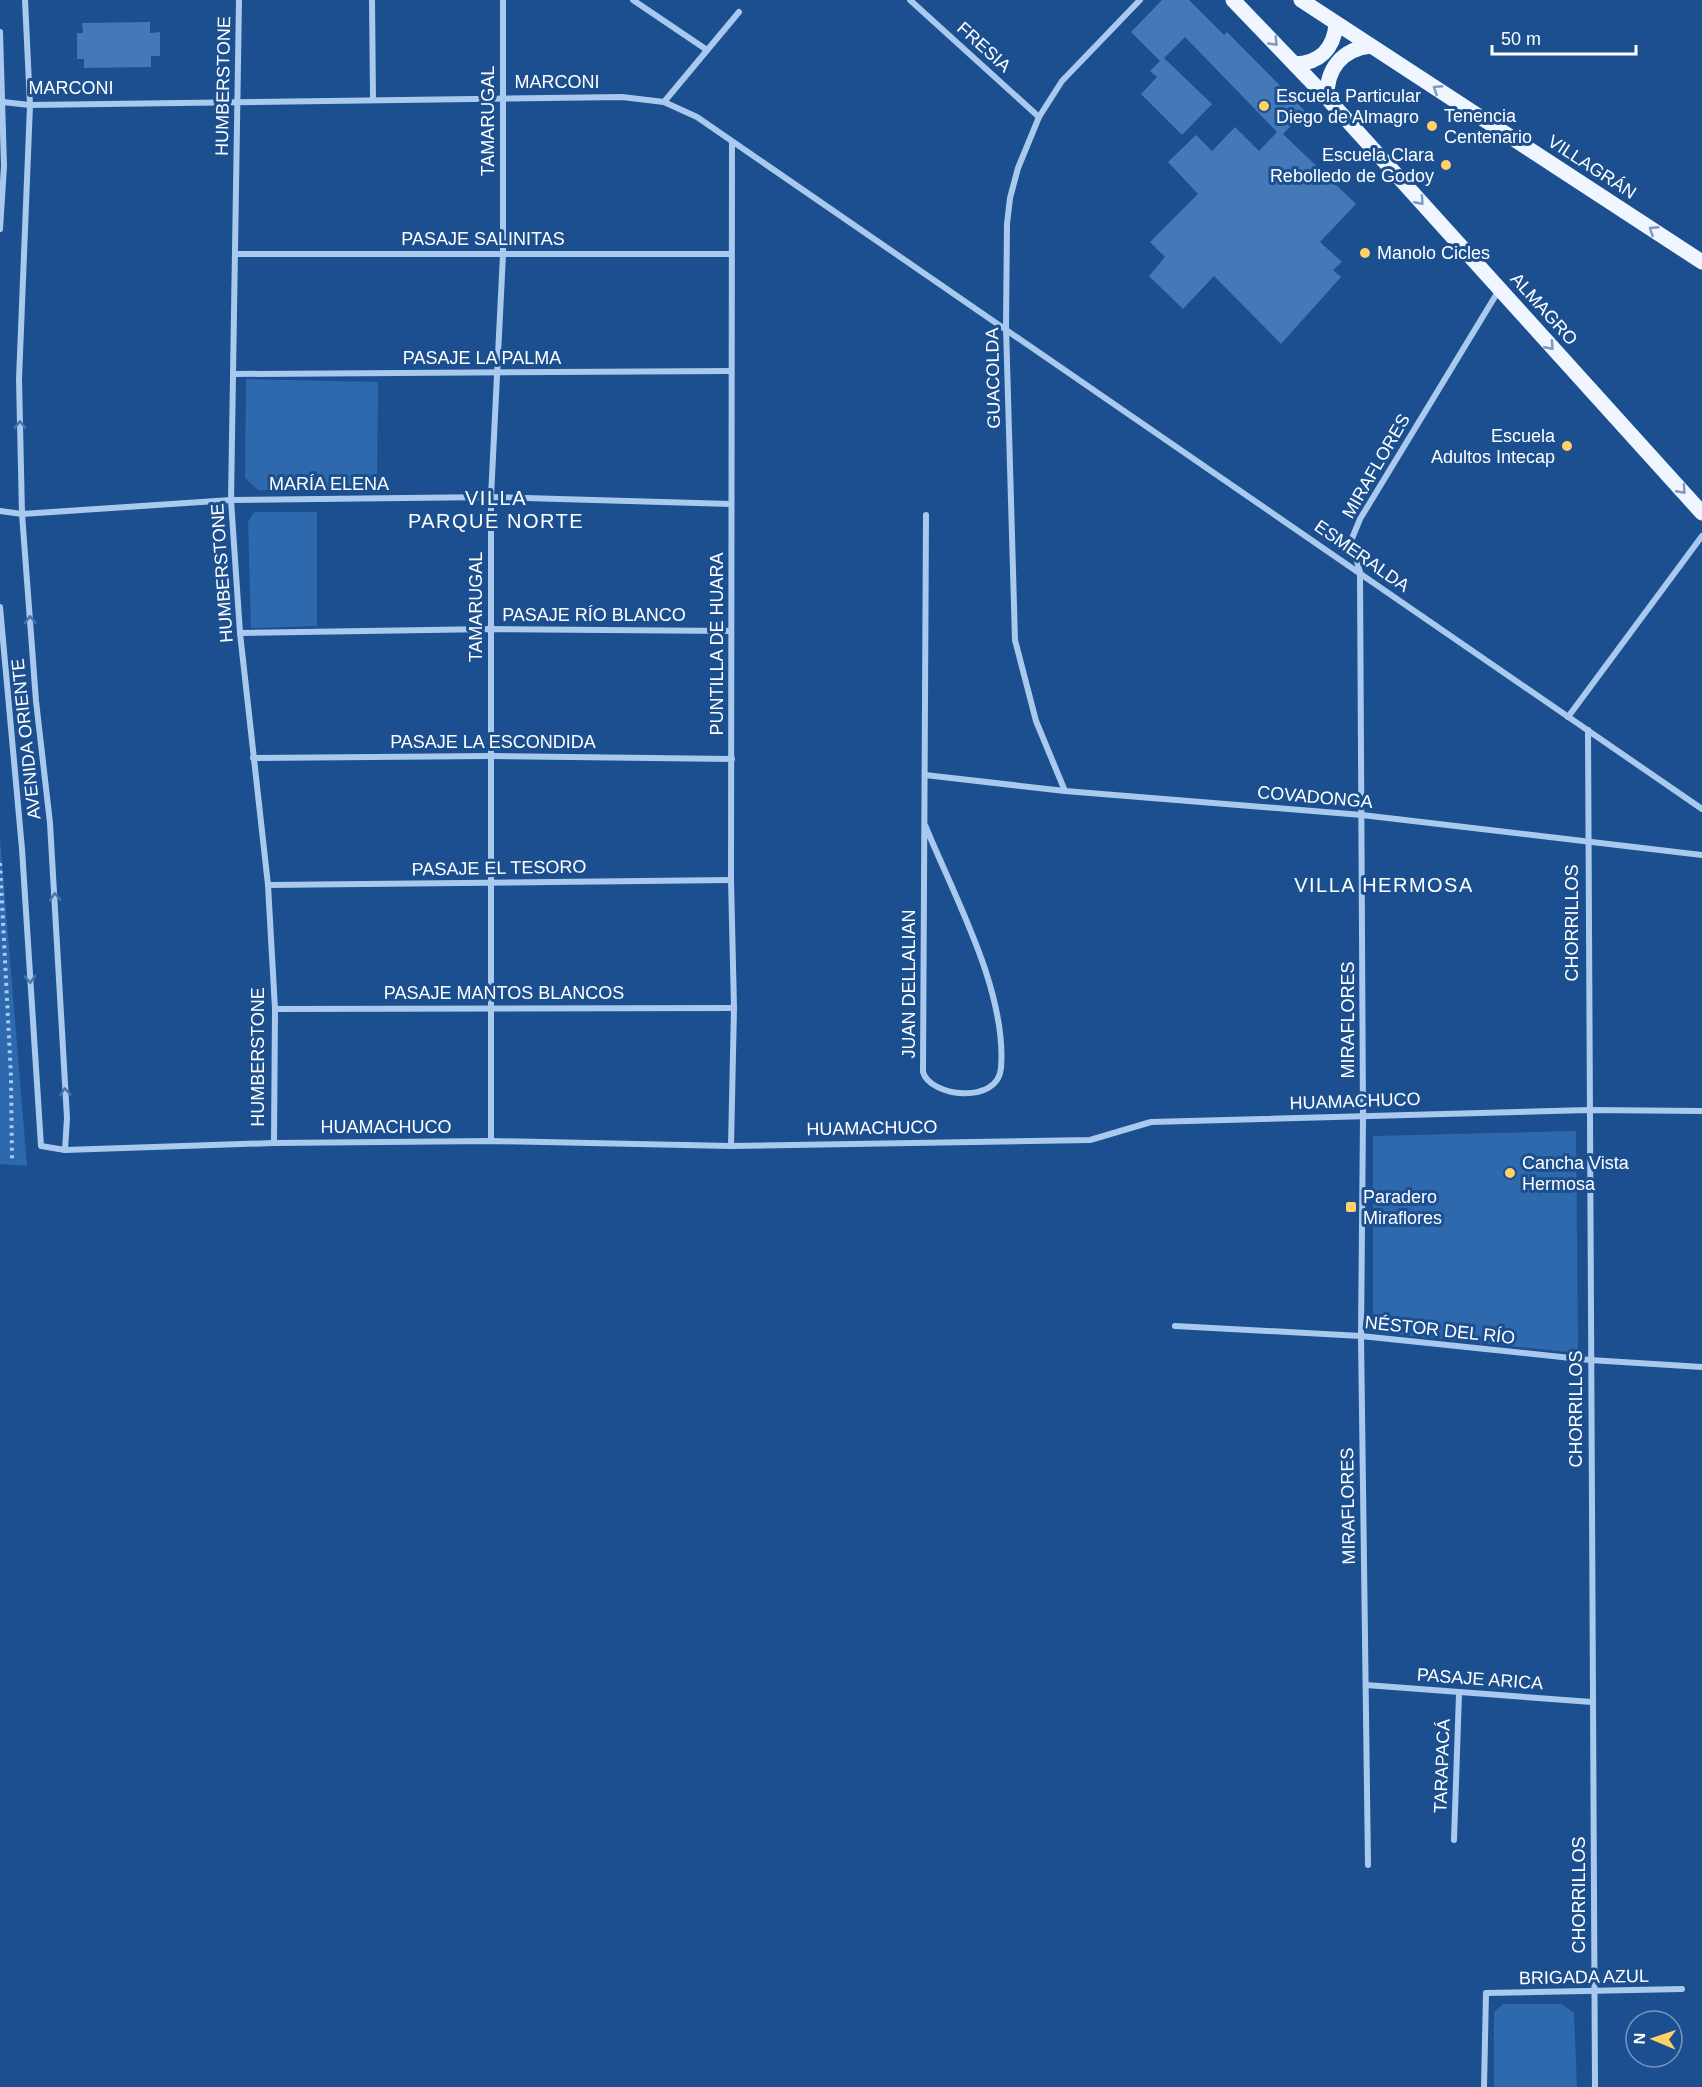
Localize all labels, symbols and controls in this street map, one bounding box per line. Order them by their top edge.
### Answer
street label: HUMBERSTONE [212,16,234,156]
street label: FRESIA [953,18,1015,76]
scale bar [1492,18,1636,56]
text: 50 m [1501,29,1541,49]
one-way arrow [1267,36,1278,46]
street label: TAMARUGAL [478,66,498,176]
street label: MARCONI [515,72,600,92]
street label: MARCONI [29,78,114,98]
one-way arrow [1433,85,1444,96]
place label: Escuela Particular Diego de Almagro [1276,86,1421,127]
marker: Escuela Particular Diego de Almagro [1257,99,1271,113]
place label: Tenencia Centenario [1444,106,1532,147]
marker: Tenencia Centenario [1425,119,1439,133]
street label: VILLAGRÁN [1544,131,1640,203]
place label: Escuela Clara Rebolledo de Godoy [1270,145,1435,186]
marker: Escuela Clara Rebolledo de Godoy [1439,158,1453,172]
one-way arrow [1413,194,1424,205]
one-way arrow [1649,226,1660,237]
street label: PASAJE SALINITAS [401,229,565,249]
place label: Manolo Cicles [1377,243,1490,263]
marker: Manolo Cicles [1358,246,1372,260]
street label: ALMAGRO [1506,269,1582,349]
street label: GUACOLDA [982,327,1004,429]
one-way arrow [1543,339,1554,350]
street label: PASAJE LA PALMA [403,348,561,368]
street label: MIRAFLORES [1338,410,1414,522]
one-way arrow [14,420,26,429]
place label: Escuela Adultos Intecap [1431,426,1556,467]
marker: Escuela Adultos Intecap [1560,439,1574,453]
street label: MARÍA ELENA [269,474,389,494]
one-way arrow [1675,484,1686,494]
district label: VILLA PARQUE NORTE [408,487,584,532]
street label: HUMBERSTONE [207,503,237,643]
street label: ESMERALDA [1311,516,1413,596]
street label: TAMARUGAL [466,552,486,662]
street label: PUNTILLA DE HUARA [707,552,727,736]
street label: PASAJE RÍO BLANCO [502,605,686,625]
one-way arrow [23,615,36,624]
street label: AVENIDA ORIENTE [8,658,44,820]
street label: PASAJE LA ESCONDIDA [390,732,596,752]
street label: COVADONGA [1257,782,1373,812]
street label: PASAJE EL TESORO [411,856,587,880]
street label: CHORRILLOS [1562,864,1582,982]
district label: VILLA HERMOSA [1294,874,1474,896]
one-way arrow [48,893,61,902]
street label: JUAN DELLALIAN [899,909,919,1059]
street label: MIRAFLORES [1338,961,1358,1079]
one-way arrow [23,975,36,984]
street label: PASAJE MANTOS BLANCOS [384,983,624,1003]
street label: HUMBERSTONE [248,987,268,1127]
one-way arrow [59,1088,72,1097]
street label: HUAMACHUCO [1289,1089,1421,1113]
street label: HUAMACHUCO [320,1117,452,1137]
street label: HUAMACHUCO [806,1117,938,1139]
place label: Cancha Vista Hermosa [1522,1153,1630,1194]
marker: Cancha Vista Hermosa [1503,1166,1517,1180]
place label: Paradero Miraflores [1363,1187,1442,1228]
marker: Paradero Miraflores [1344,1200,1358,1214]
street label: NÉSTOR DEL RÍO [1364,1312,1516,1348]
street label: CHORRILLOS [1566,1350,1586,1468]
street label: MIRAFLORES [1337,1447,1359,1565]
street label: PASAJE ARICA [1416,1665,1544,1693]
street label: TARAPACÁ [1430,1719,1454,1813]
street label: CHORRILLOS [1569,1836,1589,1954]
street label: BRIGADA AZUL [1519,1966,1649,1988]
north arrow [1624,2009,1684,2069]
text: N [1631,2032,1648,2045]

